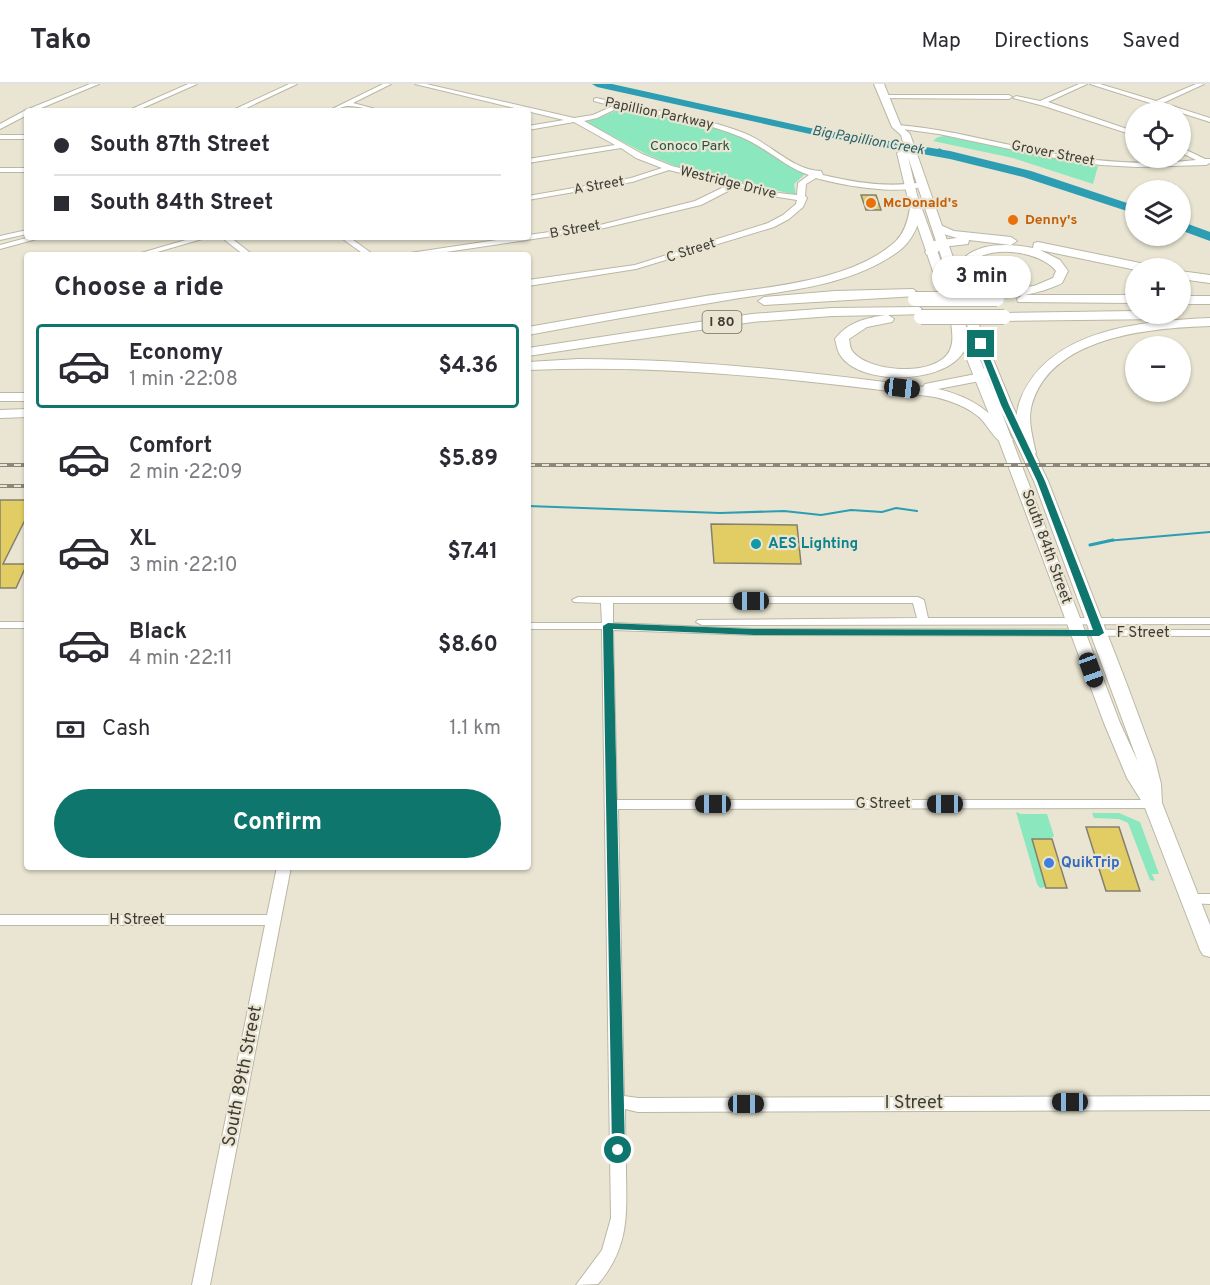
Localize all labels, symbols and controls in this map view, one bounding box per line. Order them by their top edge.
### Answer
text: Tako [30,23,91,59]
text: Map [921,28,961,55]
text: Directions [994,28,1089,55]
text: Saved [1122,28,1180,55]
street label: Papillion Parkway [603,94,715,134]
map controls [1125,102,1191,402]
button: locate [1125,102,1191,168]
water label: Big Papillion Creek [811,123,926,159]
text: South 87th Street [90,132,270,159]
park label: Conoco Park [650,138,730,155]
street label: Grover Street [1010,138,1096,170]
street label: Westridge Drive [678,163,778,203]
street label: A Street [573,173,625,199]
button: layers [1125,180,1191,246]
text: South 84th Street [90,190,273,217]
place label: McDonald's [883,195,958,212]
marker: McDonald's [864,196,878,210]
place label: Denny's [1025,212,1078,229]
marker: Denny's [1006,213,1020,227]
street label: B Street [548,217,602,243]
street label: C Street [664,235,718,267]
callout: 3 min [932,257,1030,299]
button: + [1125,258,1191,324]
text: 3 min [955,264,1008,290]
text: Choose a ride [54,271,224,305]
road number: I 80 [702,311,742,333]
route end [967,330,994,357]
button: − [1125,336,1191,402]
icon: car [57,339,111,393]
text: Economy [129,340,223,367]
text: $4.36 [439,353,498,380]
text: 1 min · 22:08 [129,367,238,393]
car [883,377,921,399]
icon: car [57,432,111,486]
text: Comfort [129,433,212,460]
text: $5.89 [439,446,498,473]
text: 2 min · 22:09 [129,460,242,486]
street label: South 84th Street [1017,487,1075,607]
icon: car [57,525,111,579]
text: XL [129,526,156,553]
place label: AES Lighting [768,535,858,554]
marker: AES Lighting [749,537,763,551]
text: $7.41 [447,539,498,566]
text: 3 min · 22:10 [129,553,238,579]
car [733,592,769,610]
icon: car [57,618,111,672]
text: Black [129,619,187,646]
street label: F Street [1116,624,1170,643]
text: $8.60 [438,632,498,659]
text: 4 min · 22:11 [129,646,233,672]
car [1076,650,1106,690]
icon: cash [54,713,87,746]
text: Cash [102,716,151,743]
text: 1.1 km [449,716,501,742]
button: Confirm [54,789,501,858]
car [695,795,731,813]
street label: G Street [855,795,911,814]
car [927,795,963,813]
place label: QuikTrip [1061,854,1120,873]
marker: QuikTrip [1042,856,1056,870]
street label: H Street [109,911,165,930]
street label: South 89th Street [218,1004,268,1148]
street label: I Street [885,1092,943,1115]
car [1052,1093,1088,1111]
car [728,1095,764,1113]
route start [604,1136,631,1163]

